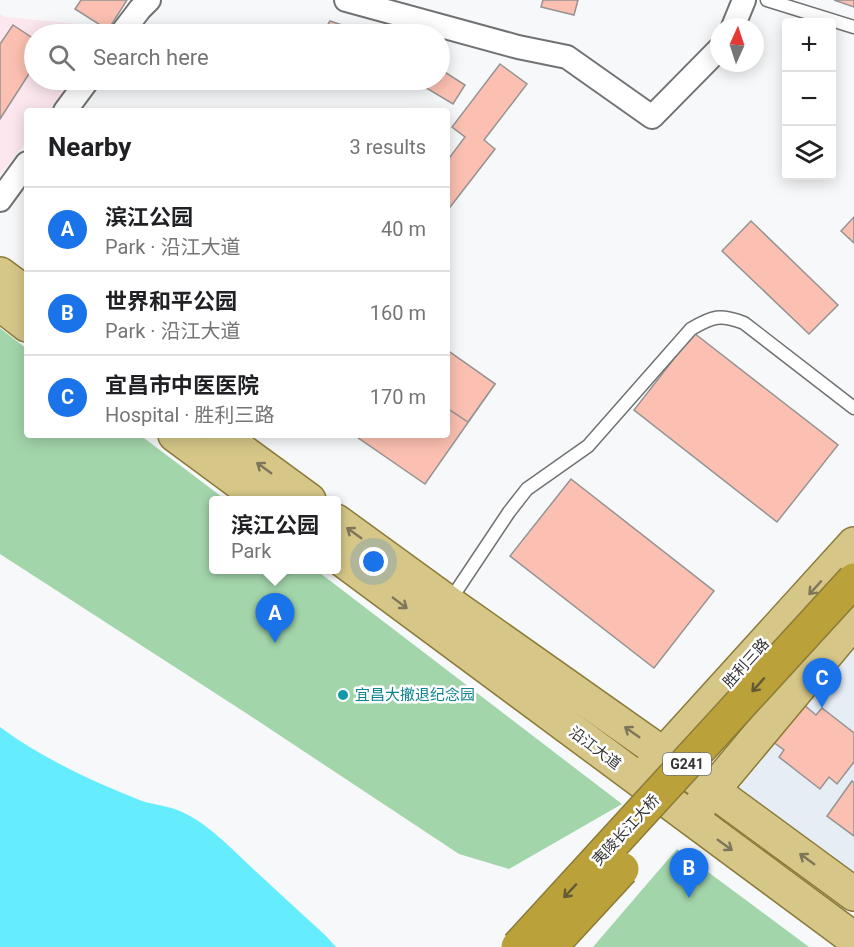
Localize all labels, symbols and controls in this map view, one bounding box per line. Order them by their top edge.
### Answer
north arrow [710,18,764,72]
map controls [782,18,836,180]
button: + [782,18,836,72]
search box [24,24,450,90]
icon: search [45,41,78,74]
text: Search here [93,45,209,70]
button: − [782,72,836,126]
button: layers [782,126,836,180]
text: Nearby [48,132,131,162]
text: 3 results [350,135,426,159]
text: 滨江公园 [105,205,193,230]
text: A [61,217,74,241]
text: 40 m [381,217,426,241]
text: Park · 沿江大道 [105,235,240,259]
text: 世界和平公园 [105,289,237,314]
text: B [61,301,74,325]
text: 160 m [370,301,426,325]
text: Park · 沿江大道 [105,319,240,343]
text: 宜昌市中医医院 [105,373,259,398]
text: C [61,385,74,409]
text: 170 m [370,385,426,409]
text: Hospital · 胜利三路 [105,403,275,427]
one-way arrow [257,462,273,474]
popup [209,496,341,574]
text: 滨江公园 [231,513,319,538]
one-way arrow [346,527,362,540]
text: Park [231,539,271,563]
your location [359,547,388,576]
one-way arrow [808,580,822,595]
pin: A [256,594,294,643]
one-way arrow [392,597,408,609]
street label: 胜利三路 [719,635,773,691]
pin: C [802,658,842,708]
one-way arrow [751,677,765,692]
place label: 宜昌大撤退纪念园 [355,686,475,704]
marker: 宜昌大撤退纪念园 [336,688,350,702]
street label: 沿江大道 [566,723,624,773]
one-way arrow [624,726,640,738]
road number: G241 [663,753,711,775]
street label: 夷陵长江大桥 [589,791,663,869]
one-way arrow [717,838,733,851]
pin: B [670,848,708,898]
one-way arrow [799,853,815,865]
one-way arrow [563,883,577,898]

